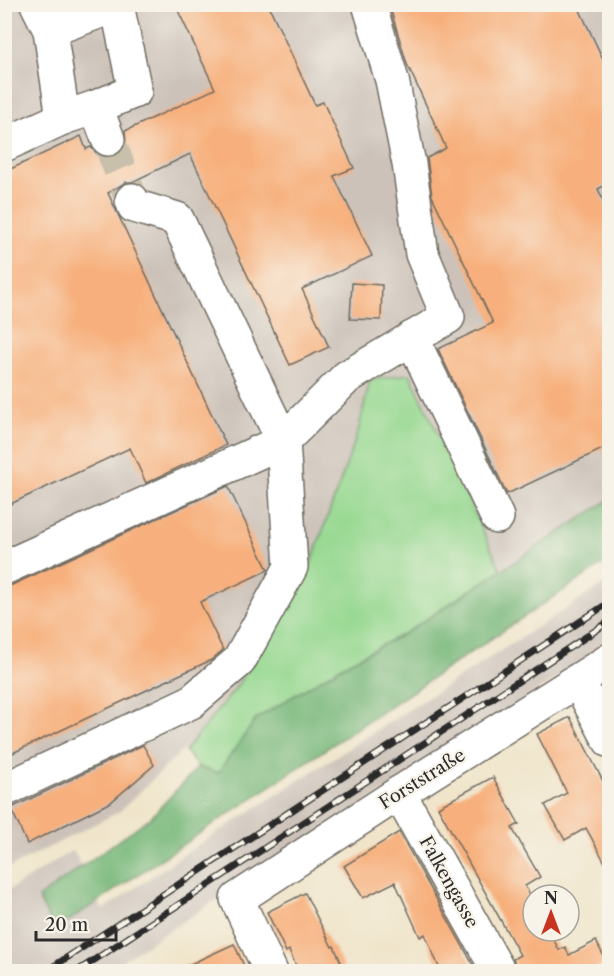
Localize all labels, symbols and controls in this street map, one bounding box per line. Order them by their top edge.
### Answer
street label: Forststraße [375,744,469,814]
street label: Falkengasse [415,832,483,932]
north arrow [521,883,581,943]
text: N [544,888,558,908]
scale bar [36,904,116,942]
text: 20 m [45,914,89,936]

